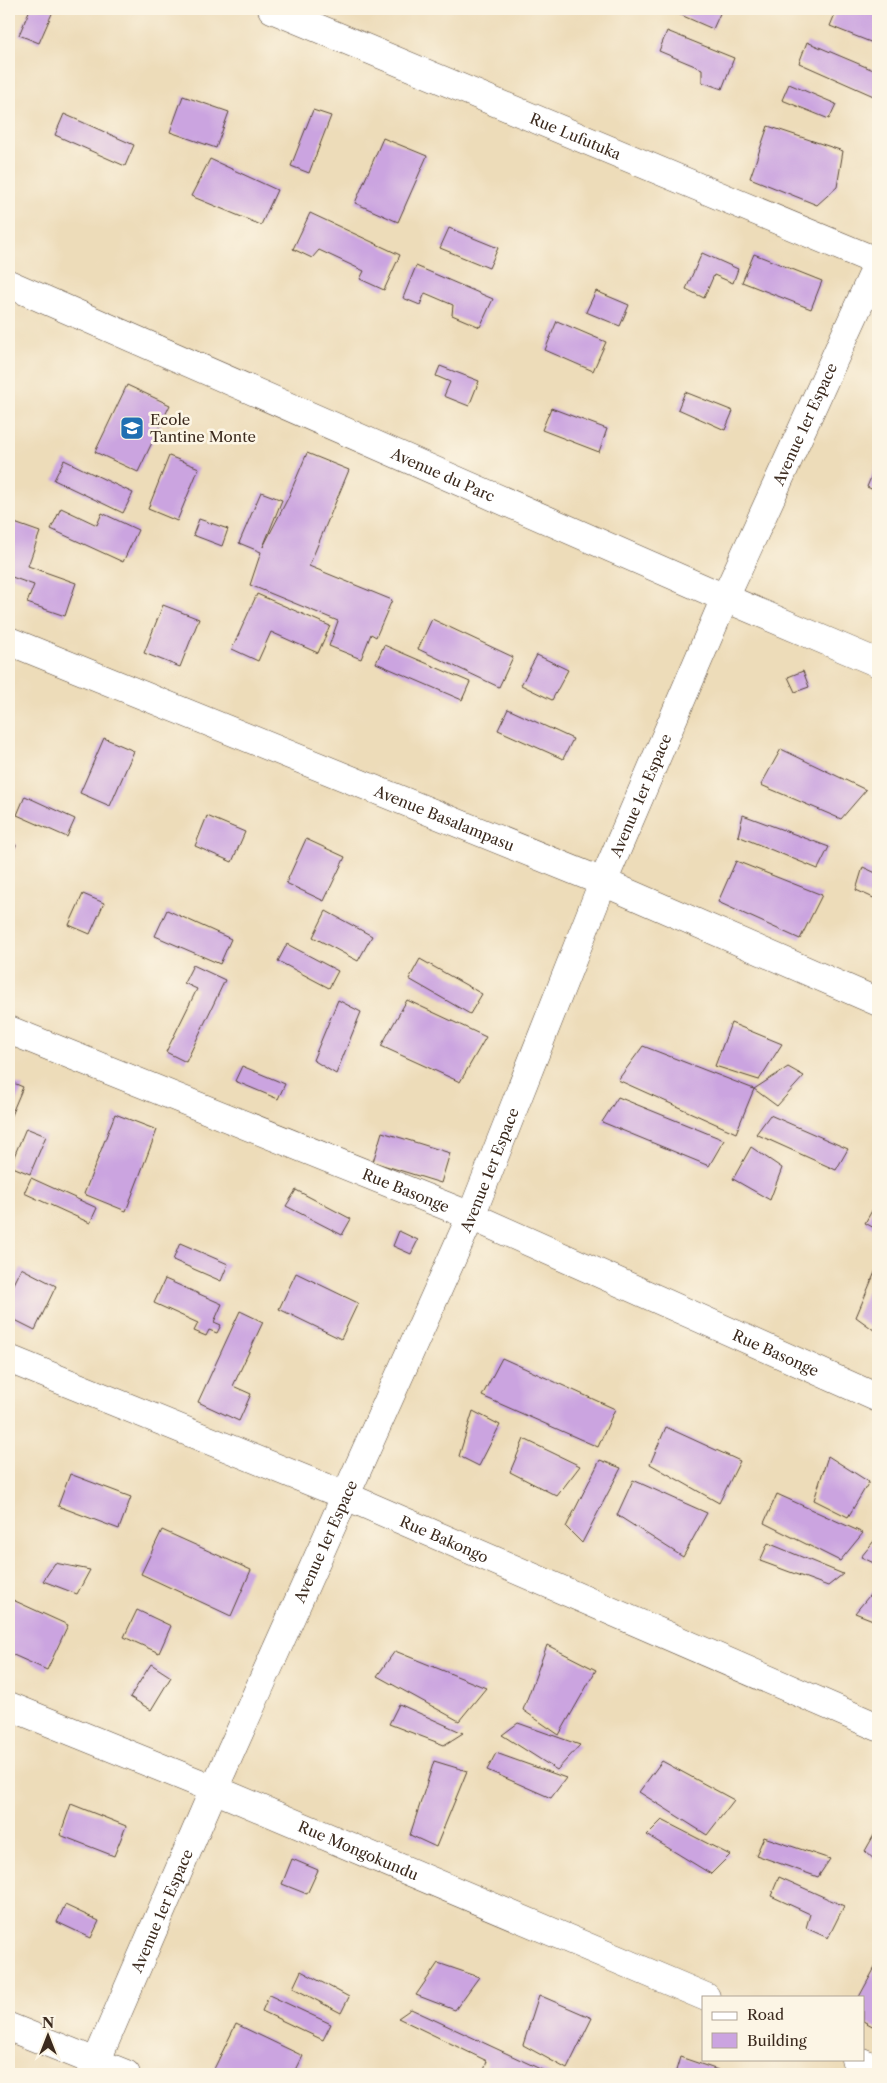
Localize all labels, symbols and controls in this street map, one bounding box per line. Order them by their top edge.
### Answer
street label: Rue Lufutuka [527,108,624,163]
street label: Avenue 1er Espace [768,360,841,489]
place label: Ecole Tantine Monte [150,410,256,446]
school or university icon: Ecole Tantine Monte [119,415,145,441]
street label: Avenue du Parc [387,443,498,505]
street label: Avenue 1er Espace [605,731,675,861]
street label: Avenue Basalampasu [371,780,517,855]
street label: Avenue 1er Espace [455,1105,522,1236]
street label: Rue Basonge [360,1164,452,1216]
street label: Rue Basonge [730,1325,822,1380]
street label: Avenue 1er Espace [289,1477,361,1606]
street label: Rue Bakongo [397,1511,492,1566]
street label: Rue Mongokundu [295,1816,421,1884]
street label: Avenue 1er Espace [126,1846,196,1976]
legend [702,1996,864,2060]
text: Road [747,2005,784,2024]
north arrow [22,2010,72,2060]
text: N [42,2014,54,2032]
text: Building [747,2031,807,2050]

